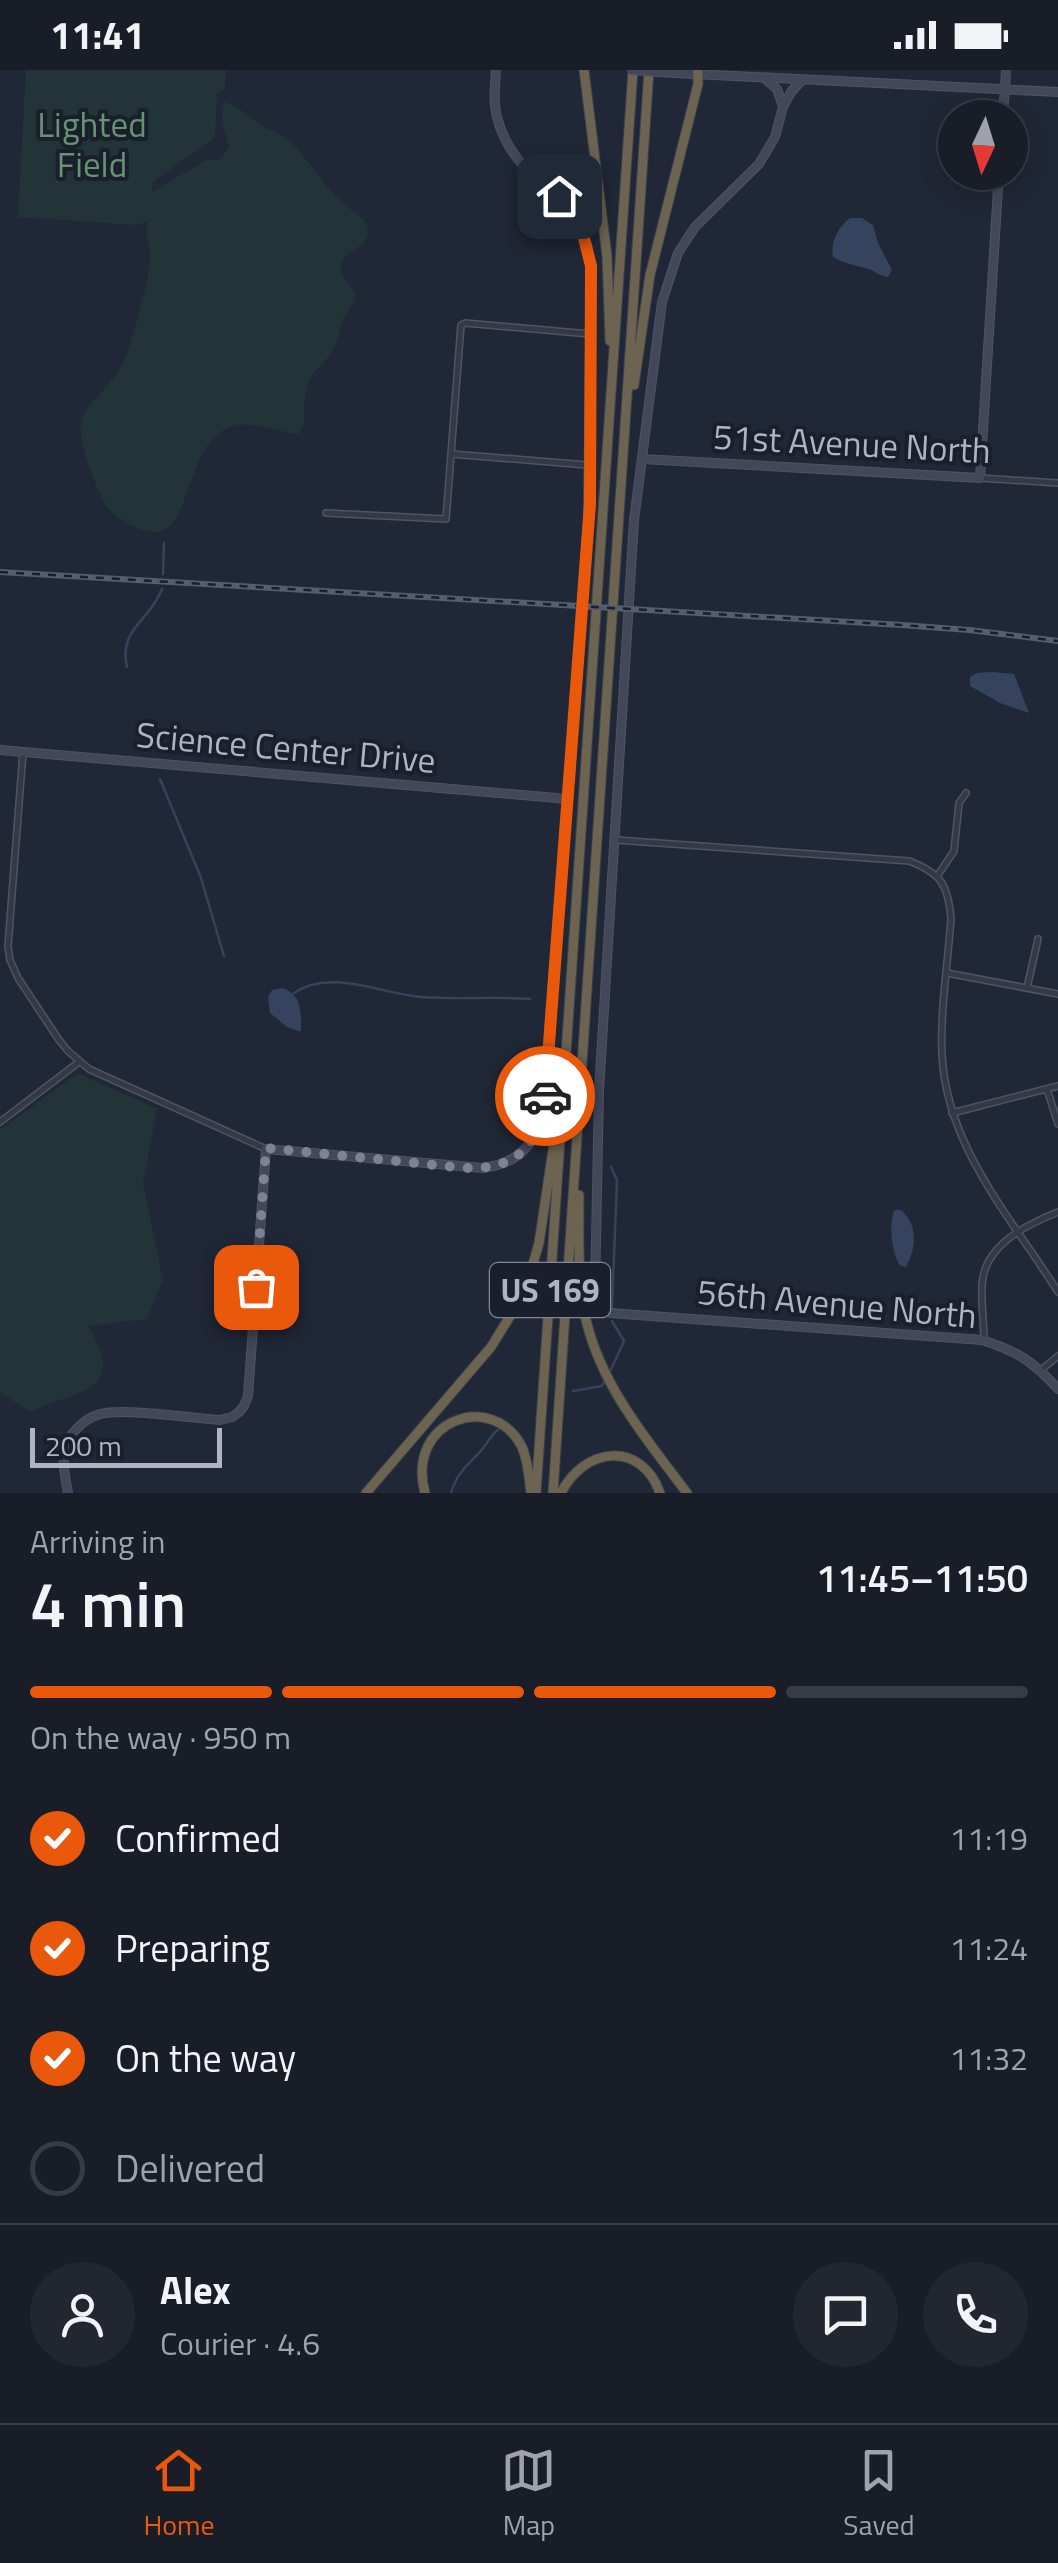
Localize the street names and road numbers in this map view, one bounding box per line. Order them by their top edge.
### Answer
street label: 51st Avenue North [712,409,992,477]
street label: Science Center Drive [134,707,438,787]
road number: US 169 [490,1263,610,1317]
street label: 56th Avenue North [695,1264,979,1342]

